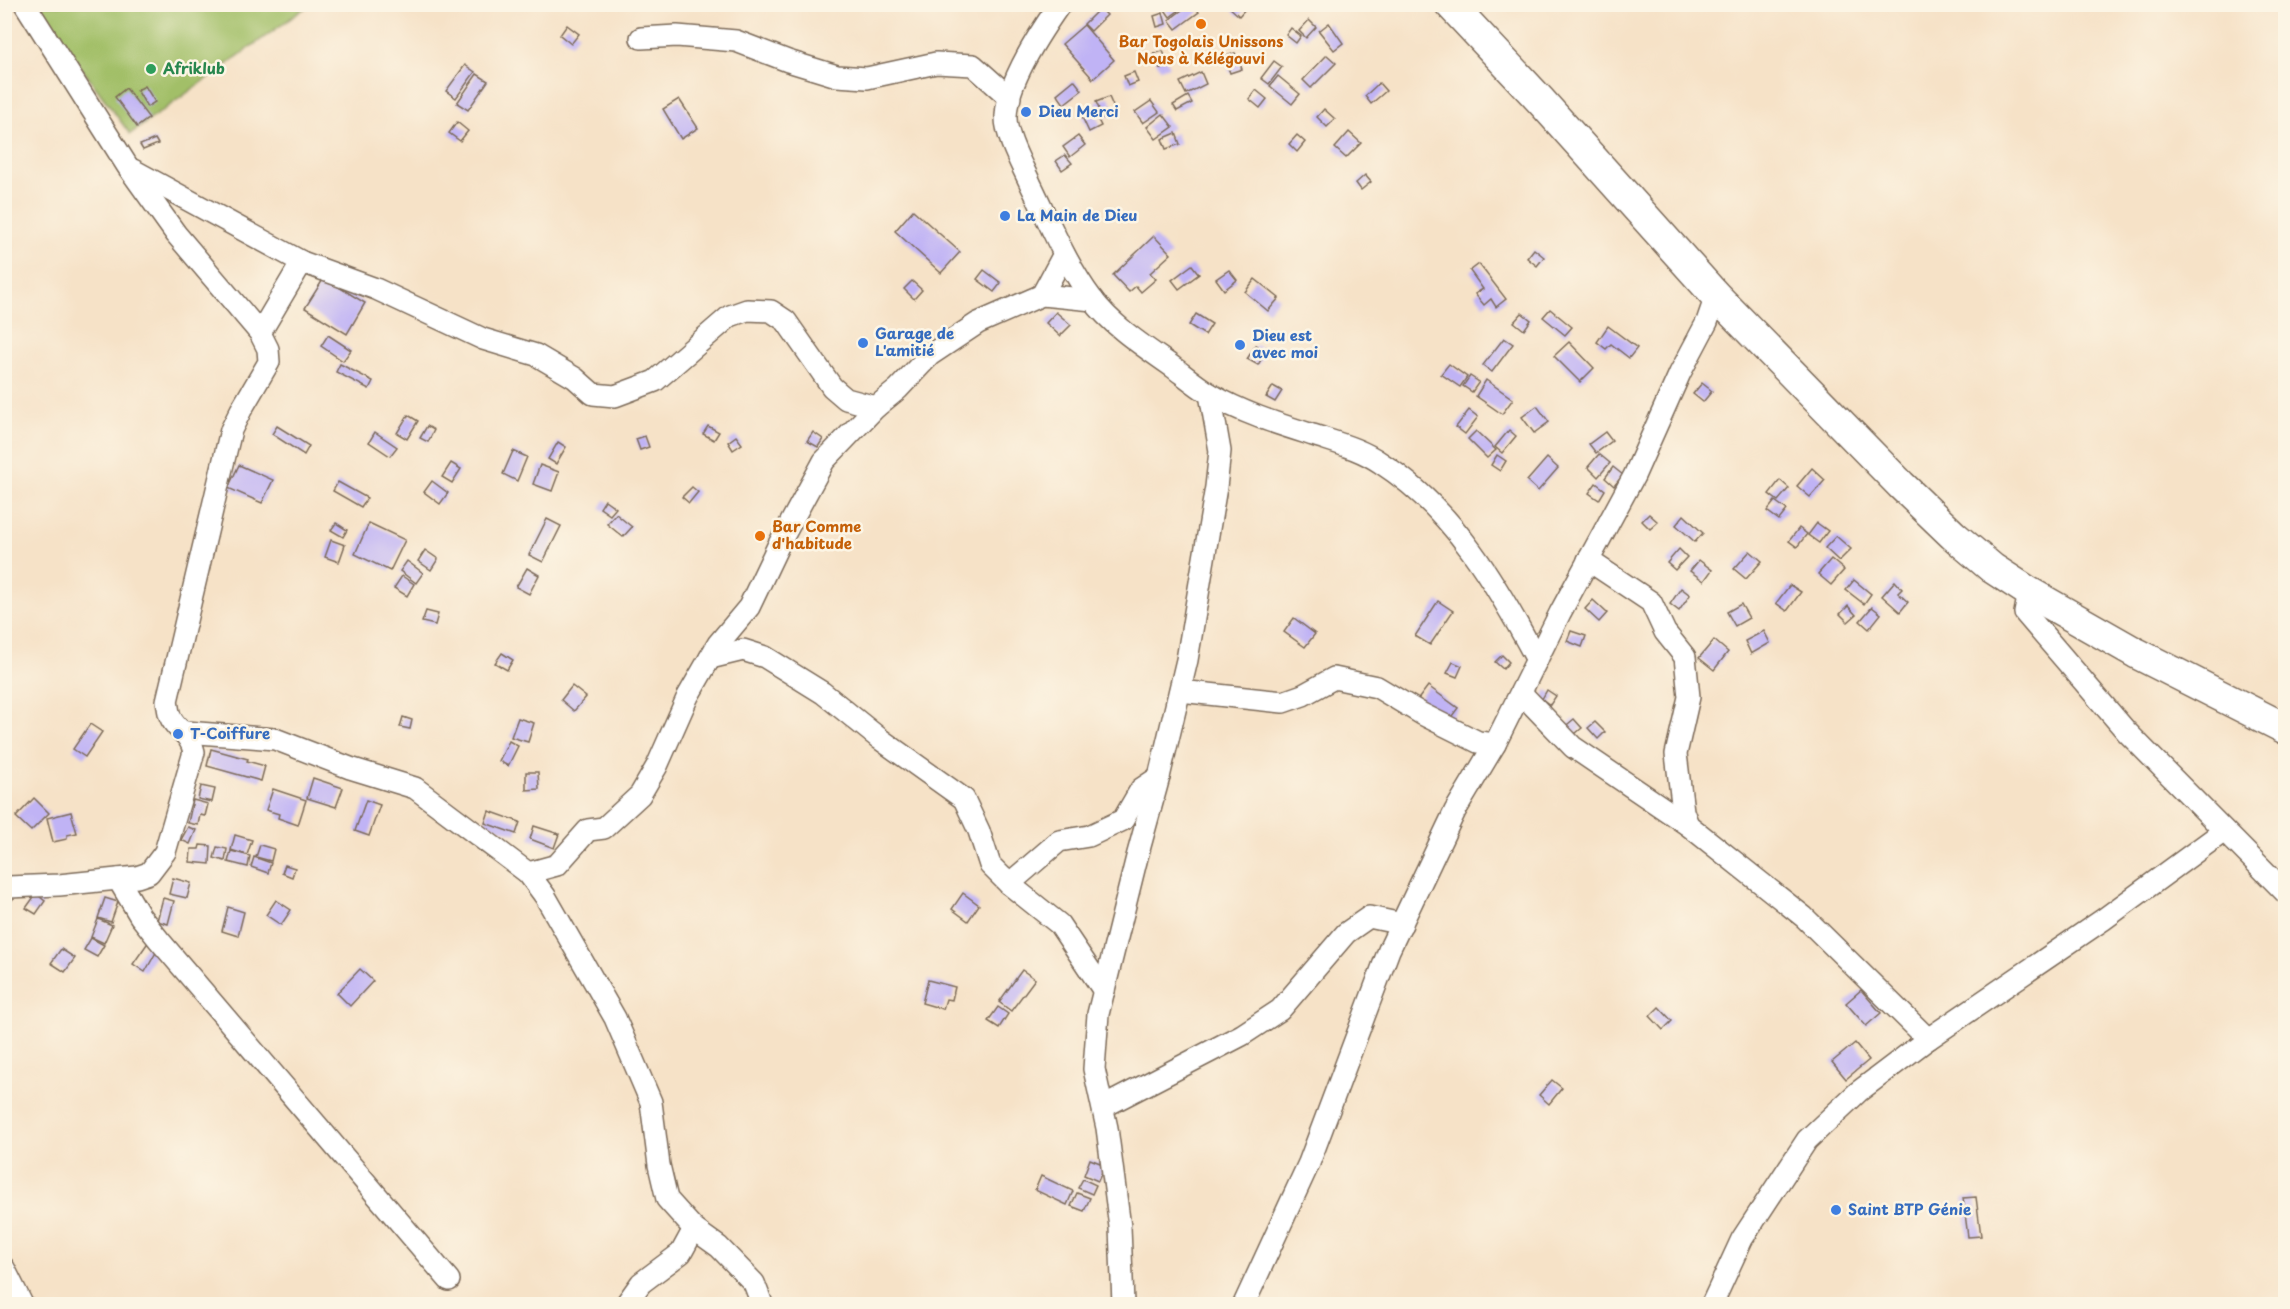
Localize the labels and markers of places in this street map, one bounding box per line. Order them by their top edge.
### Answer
marker: Bar Togolais Unissons Nous à Kélégouvi [1194,17,1208,31]
place label: Bar Togolais Unissons Nous à Kélégouvi [1119,29,1283,69]
place label: Afriklub [163,56,225,79]
marker: Afriklub [144,62,158,76]
place label: Dieu Merci [1038,99,1119,122]
marker: Dieu Merci [1019,105,1033,119]
place label: La Main de Dieu [1017,203,1138,226]
marker: La Main de Dieu [998,209,1012,223]
place label: Garage de L'amitié [875,321,954,361]
place label: Dieu est avec moi [1252,323,1319,363]
marker: Garage de L'amitié [856,336,870,350]
marker: Dieu est avec moi [1233,338,1247,352]
place label: Bar Comme d'habitude [772,514,862,554]
marker: Bar Comme d'habitude [753,529,767,543]
place label: T-Coiffure [190,721,270,744]
marker: T-Coiffure [171,727,185,741]
place label: Saint BTP Génie [1848,1197,1971,1220]
marker: Saint BTP Génie [1829,1203,1843,1217]

